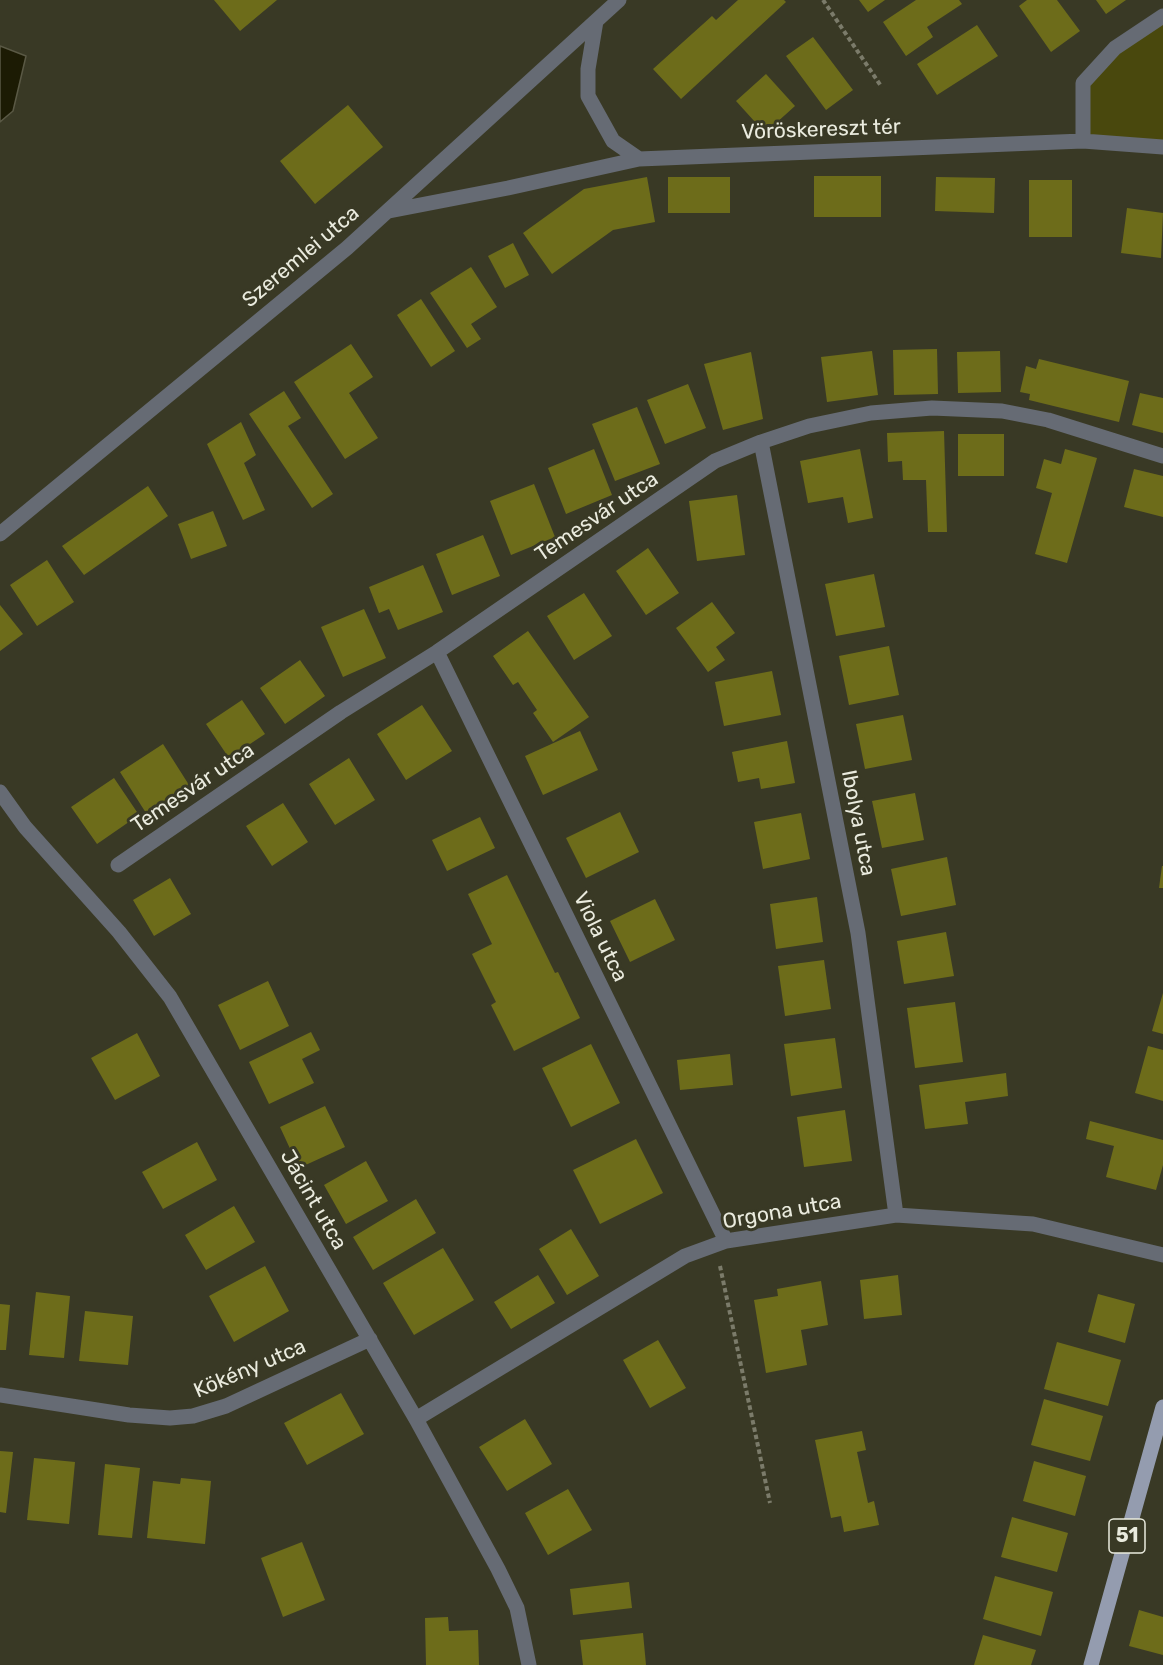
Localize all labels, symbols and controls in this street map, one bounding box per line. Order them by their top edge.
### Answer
street label: Vöröskereszt tér [741,115,901,145]
street label: Szeremlei utca [237,201,365,313]
street label: Temesvár utca [531,467,663,567]
street label: Temesvár utca [127,738,259,838]
street label: Ibolya utca [835,768,881,878]
street label: Viola utca [567,888,633,986]
street label: Jácint utca [274,1145,352,1255]
street label: Orgona utca [721,1189,843,1235]
street label: Kökény utca [190,1334,310,1404]
road number: 51 [1109,1519,1145,1553]

